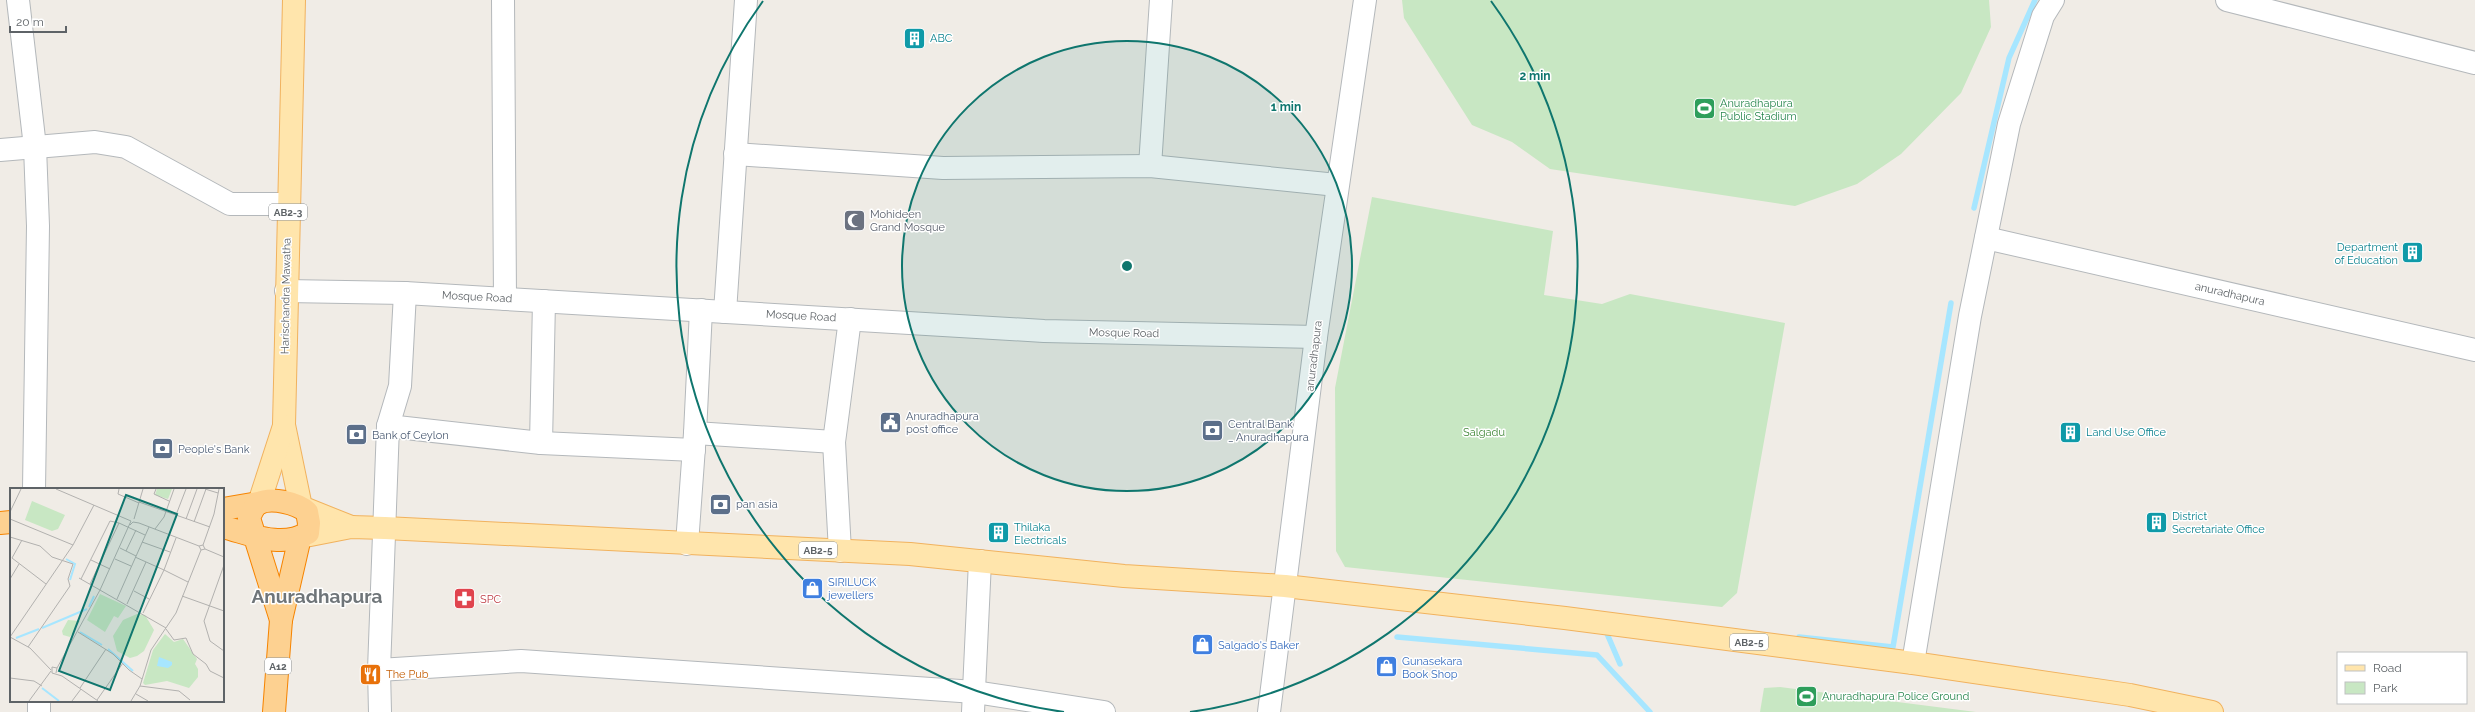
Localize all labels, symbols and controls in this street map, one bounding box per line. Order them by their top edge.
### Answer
scale bar [10,8,66,34]
text: 20 m [16,15,44,29]
building icon: ABC [902,25,928,51]
place label: ABC [930,32,953,45]
text: 2 min [1519,69,1551,83]
sports icon: Anuradhapura Public Stadium [1691,96,1717,122]
place label: Anuradhapura Public Stadium [1720,97,1797,123]
text: 1 min [1271,100,1301,114]
road number: AB2-3 [269,204,307,220]
mosque icon: Mohideen Grand Mosque [841,207,867,233]
place label: Mohideen Grand Mosque [870,208,946,234]
street label: Harischandra Mawatha [278,238,294,354]
building icon: Department of Education [2400,240,2426,266]
place label: Department of Education [2334,241,2398,267]
centre of rings [1120,259,1134,273]
street label: anuradhapura [2194,280,2266,308]
street label: Mosque Road [442,289,513,305]
street label: Mosque Road [766,308,837,324]
street label: anuradhapura [1303,320,1325,392]
street label: Mosque Road [1089,326,1159,340]
public building icon: Anuradhapura post office [878,409,904,435]
place label: Anuradhapura post office [906,410,979,436]
bank icon: Central Bank _ Anuradhapura [1200,417,1226,443]
place label: Central Bank _ Anuradhapura [1228,418,1309,444]
building icon: Land Use Office [2058,419,2084,445]
bank icon: Bank of Ceylon [343,422,369,448]
park label: Salgadu [1463,426,1505,439]
place label: Land Use Office [2086,426,2167,439]
place label: Bank of Ceylon [372,429,449,442]
bank icon: People's Bank [149,436,175,462]
place label: People's Bank [178,443,250,456]
inset map [10,488,224,702]
bank icon: pan asia [708,491,734,517]
place label: pan asia [736,498,778,511]
building icon: District Secretariate Office [2144,509,2170,535]
place label: District Secretariate Office [2172,510,2265,536]
building icon: Thilaka Electricals [985,520,1011,546]
place label: Thilaka Electricals [1014,521,1066,547]
road number: AB2-5 [799,542,837,558]
shop icon: SIRILUCK jewellers [799,575,825,601]
place label: SIRILUCK jewellers [826,576,877,602]
district label: Anuradhapura [252,585,383,607]
pharmacy icon: SPC [452,586,478,612]
place label: SPC [480,593,502,606]
shop icon: Salgado's Baker [1190,632,1216,658]
road number: AB2-5 [1730,634,1768,650]
place label: Salgado's Baker [1218,639,1299,652]
legend [2337,652,2467,704]
shop icon: Gunasekara Book Shop [1373,654,1399,680]
place label: Gunasekara Book Shop [1402,655,1462,681]
road number: A12 [265,658,291,674]
restaurant icon: The Pub [358,661,384,687]
text: Road [2373,661,2402,675]
place label: The Pub [386,668,429,681]
text: Park [2373,681,2398,695]
sports icon: Anuradhapura Police Ground [1794,683,1820,709]
place label: Anuradhapura Police Ground [1822,690,1969,703]

